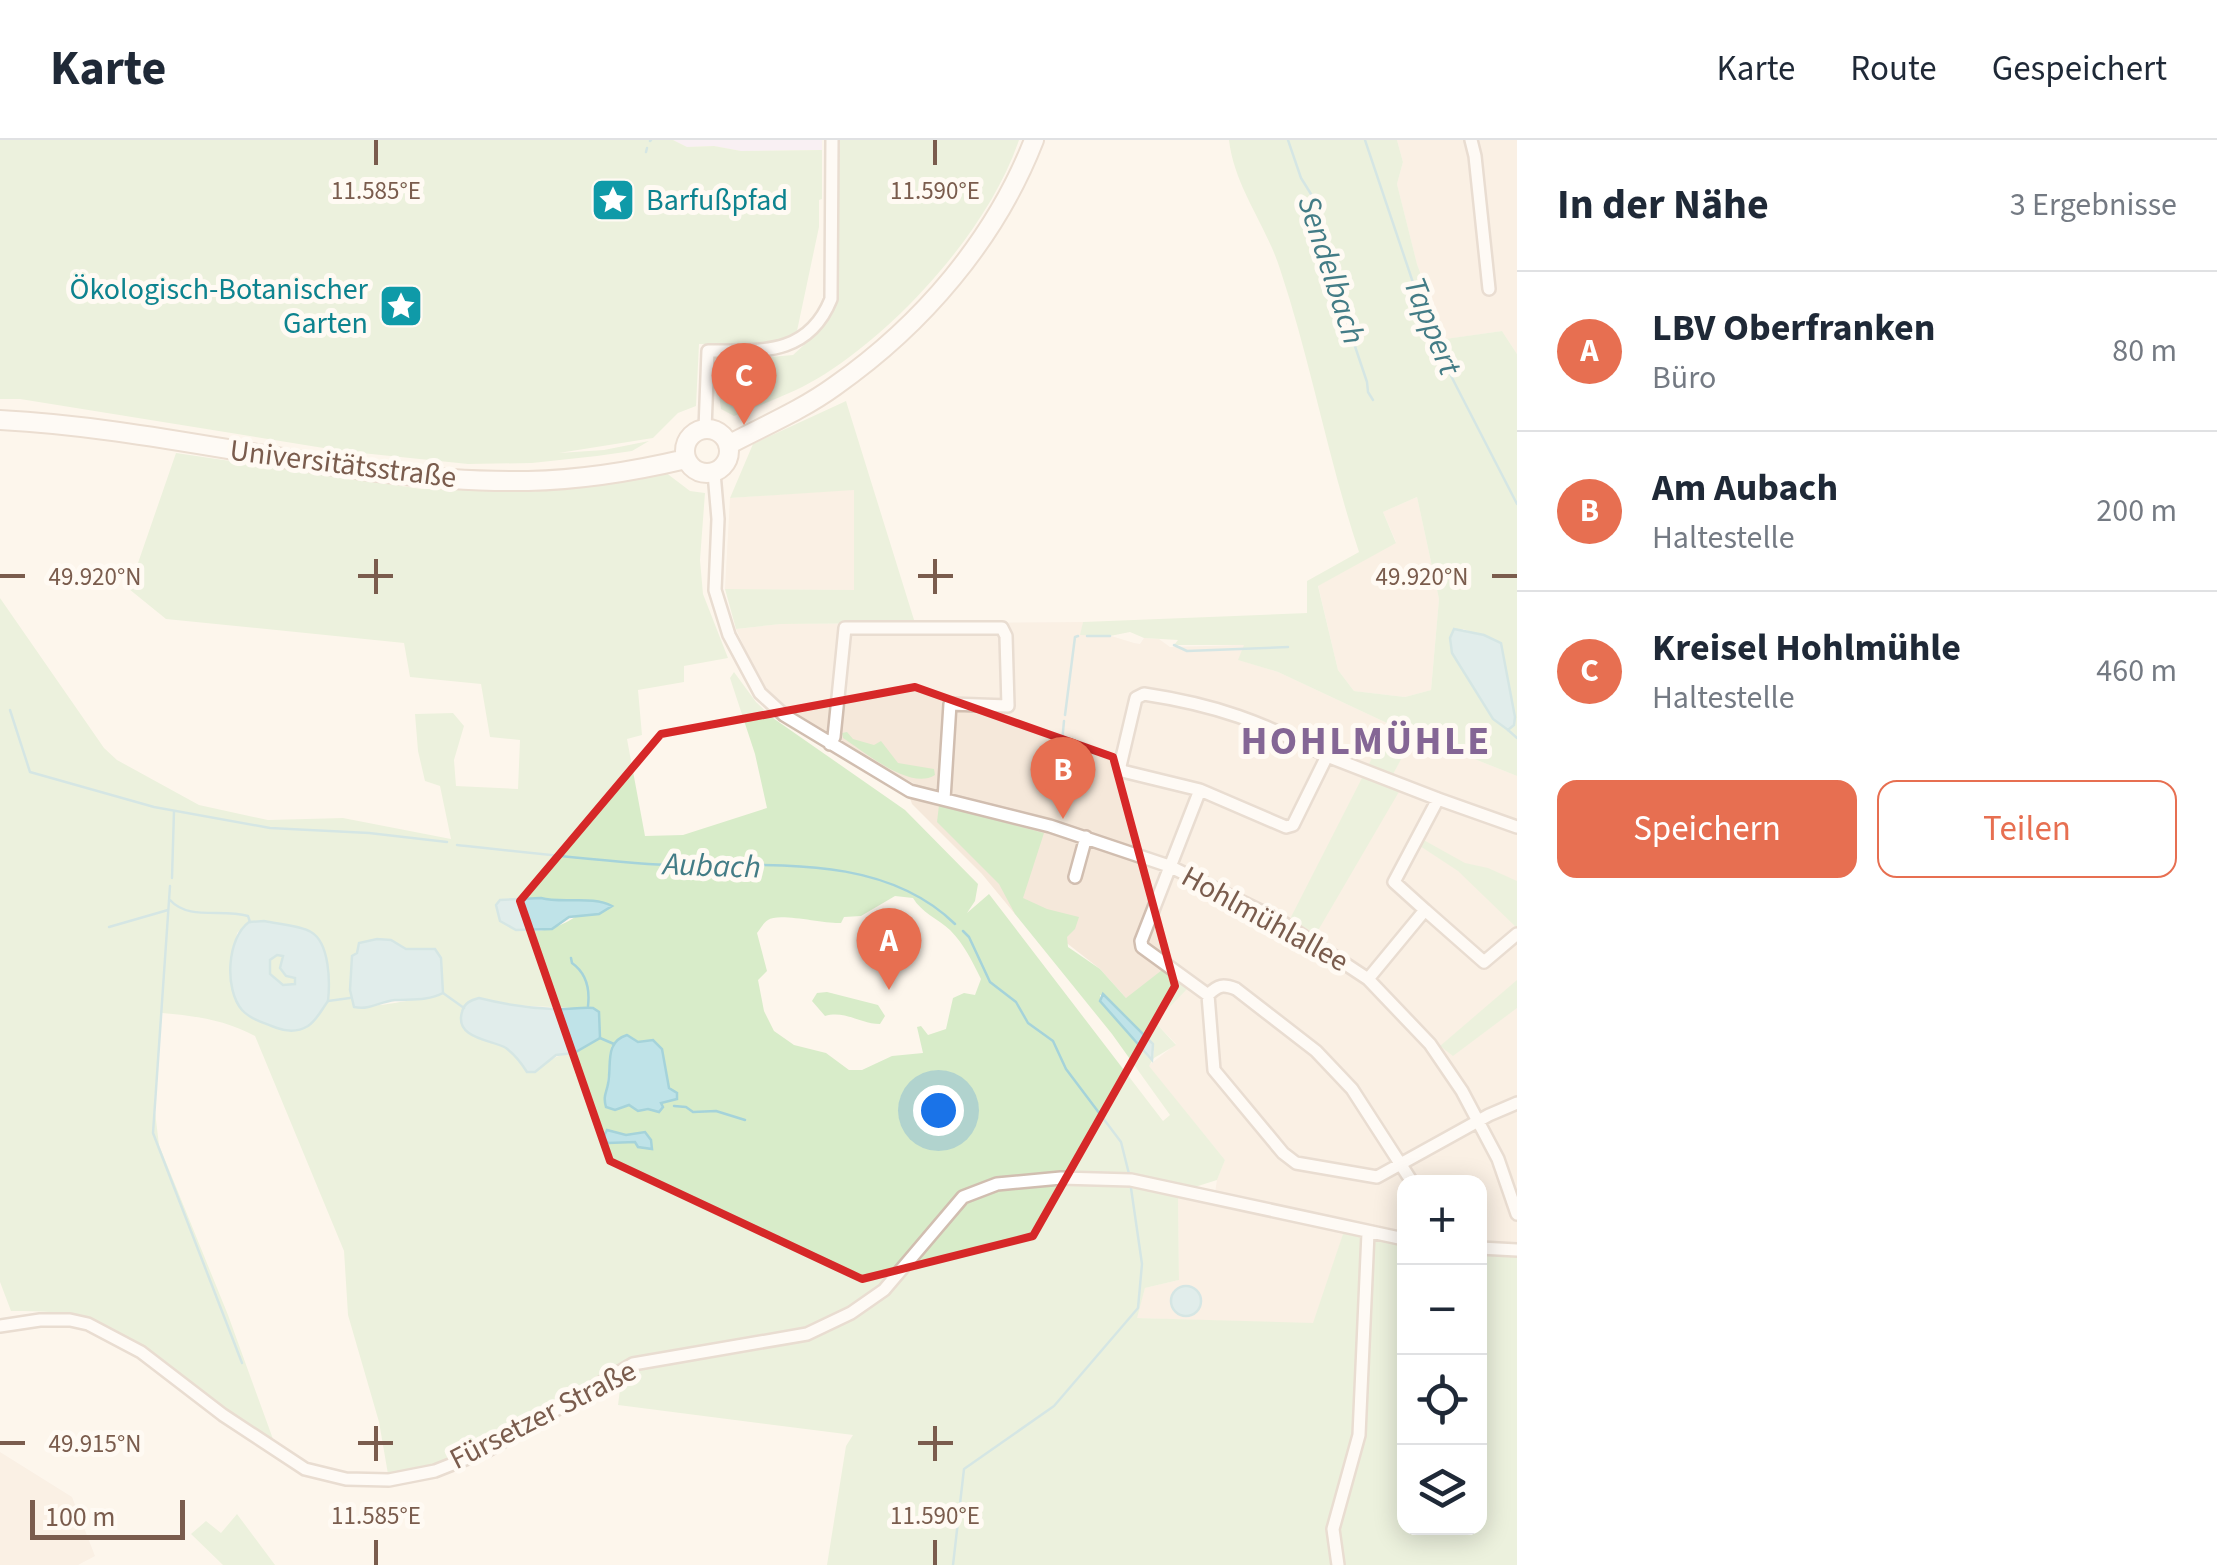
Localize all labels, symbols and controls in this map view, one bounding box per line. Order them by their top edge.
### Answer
text: Karte [50,35,166,103]
text: Karte [1717,44,1795,94]
text: Route [1850,44,1937,94]
text: Gespeichert [1992,44,2167,94]
text: 11.585°E [331,173,421,209]
text: 11.590°E [890,173,980,209]
text: In der Nähe [1557,175,1769,235]
place icon: Barfußpfad [590,177,636,223]
place label: Barfußpfad [646,179,788,222]
text: 3 Ergebnisse [2010,182,2177,228]
water label: Sendelbach [1285,190,1377,350]
place label: Ökologisch-Botanischer Garten [70,268,369,345]
water label: Tappert [1392,270,1473,383]
place icon: Ökologisch-Botanischer Garten [378,283,424,329]
text: LBV Oberfranken [1652,301,1935,355]
text: A [1580,328,1599,374]
text: 80 m [2112,328,2177,374]
pin: C [712,342,776,425]
text: Büro [1652,355,1716,401]
street label: Universitätsstraße [227,429,459,499]
text: Am Aubach [1652,461,1838,515]
text: B [1580,488,1599,534]
text: 200 m [2096,488,2177,534]
text: Haltestelle [1652,515,1795,561]
text: 49.920°N [49,559,141,595]
text: 49.920°N [1376,559,1468,595]
text: Kreisel Hohlmühle [1652,621,1961,675]
text: C [1580,648,1599,694]
text: 460 m [2096,648,2177,694]
text: Haltestelle [1652,675,1795,721]
district label: HOHLMÜHLE [1240,713,1492,770]
pin: B [1030,736,1096,819]
button: Speichern [1557,780,1857,878]
button: Teilen [1877,780,2177,878]
water label: Aubach [660,841,762,891]
street label: Hohlmühlallee [1174,855,1356,983]
pin: A [856,908,922,990]
your location [913,1085,964,1136]
map controls [1397,1175,1487,1535]
button: + [1397,1175,1487,1265]
button: − [1397,1265,1487,1355]
street label: Fürsetzer Straße [442,1349,644,1481]
button: locate [1397,1355,1487,1445]
text: 49.915°N [49,1426,141,1462]
button: layers [1397,1445,1487,1535]
scale bar [30,1495,185,1540]
text: 100 m [45,1497,116,1537]
text: 11.585°E [331,1498,421,1534]
text: 11.590°E [890,1498,980,1534]

